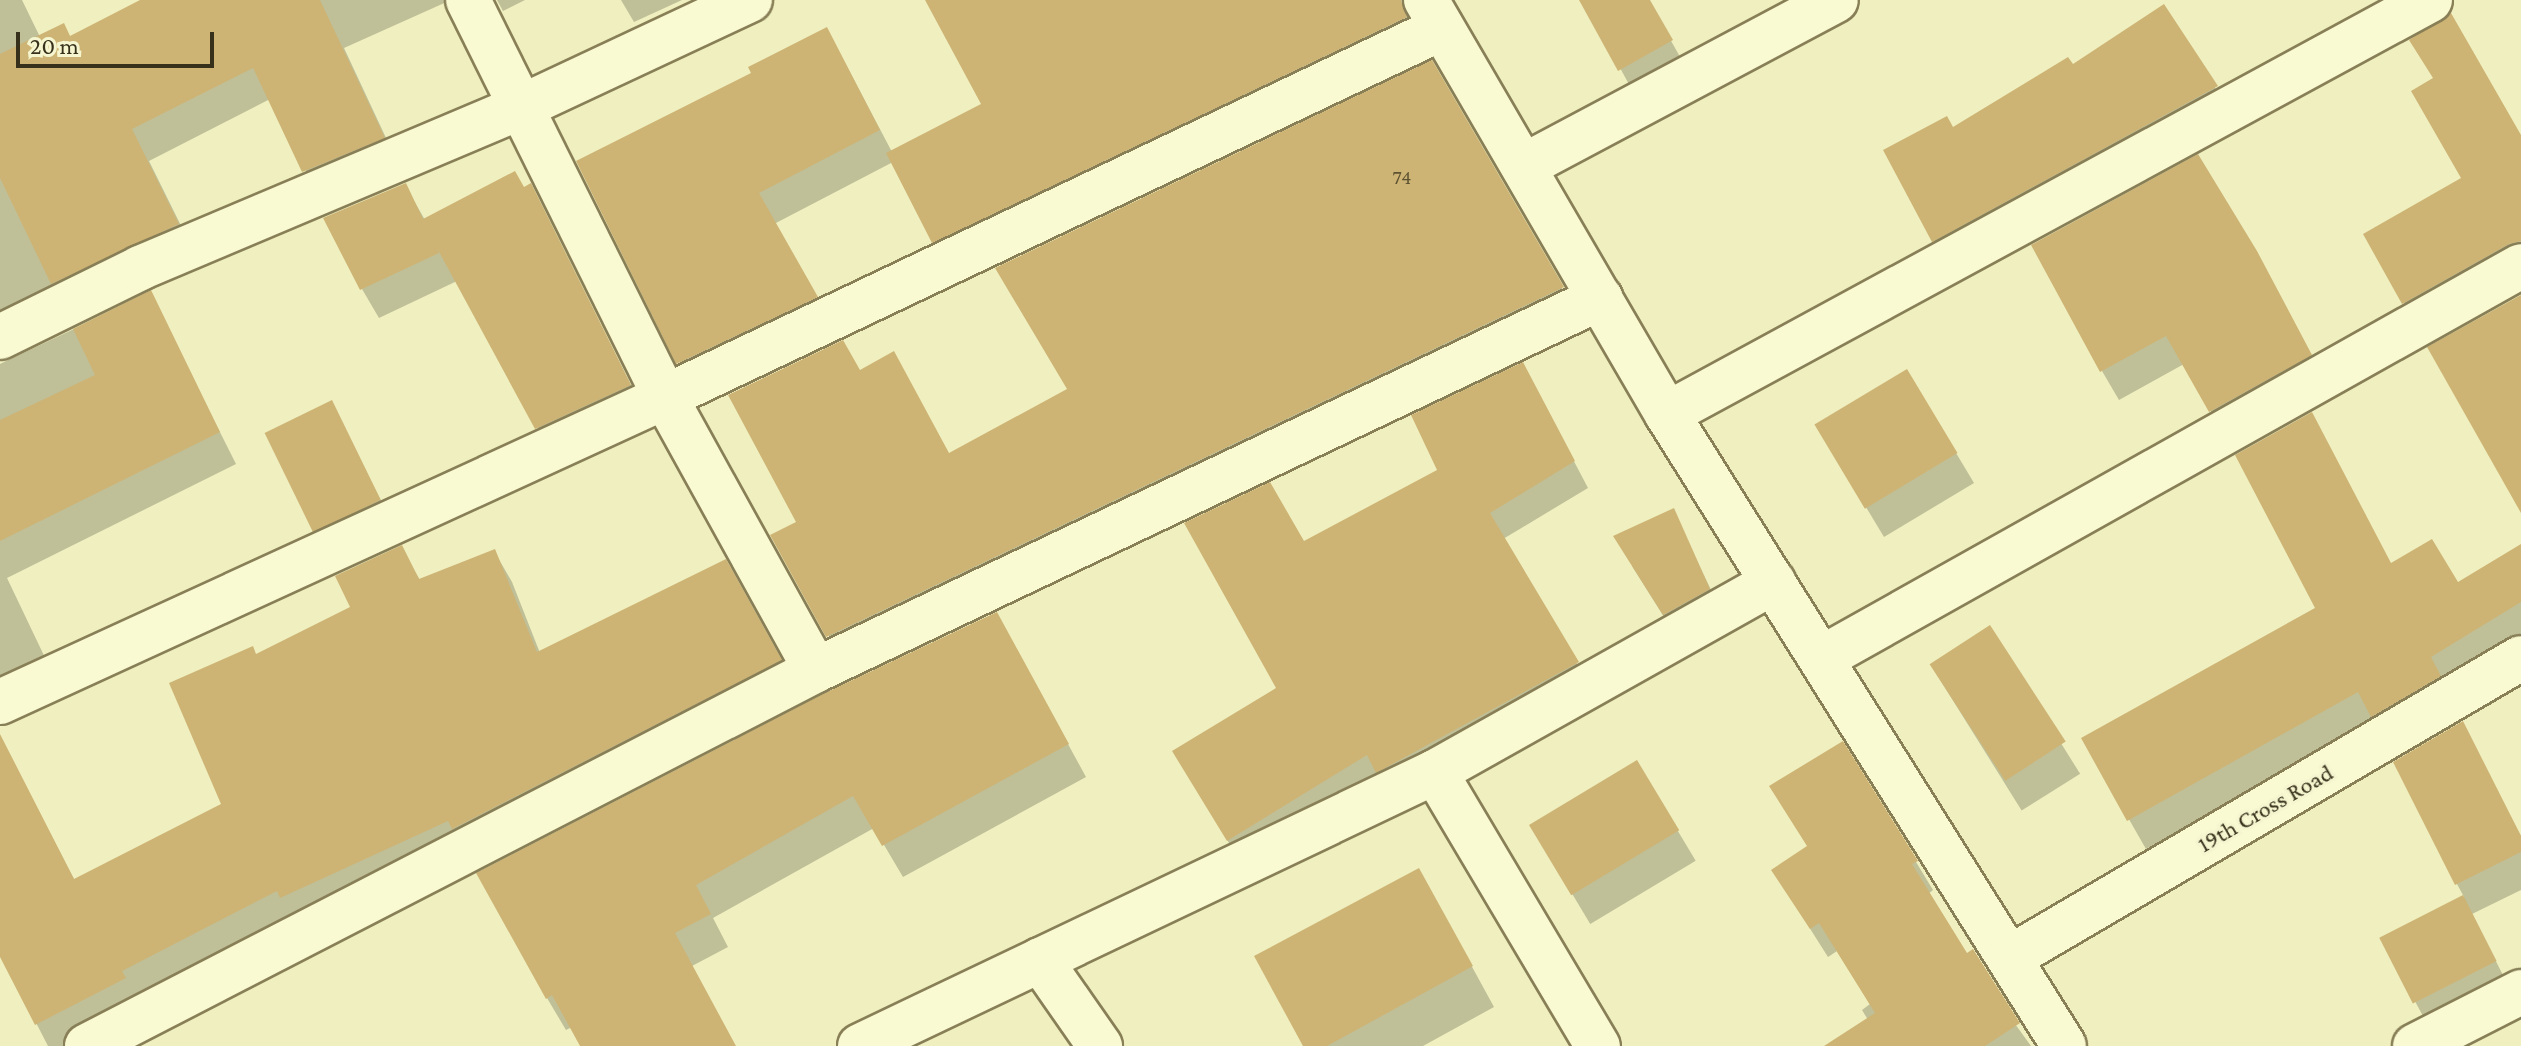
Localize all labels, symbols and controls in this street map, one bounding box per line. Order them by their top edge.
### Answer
scale bar [20,16,218,66]
text: 20 m [30,32,79,59]
house number: 74 [1393,165,1411,189]
street label: 19th Cross Road [2192,758,2338,858]

